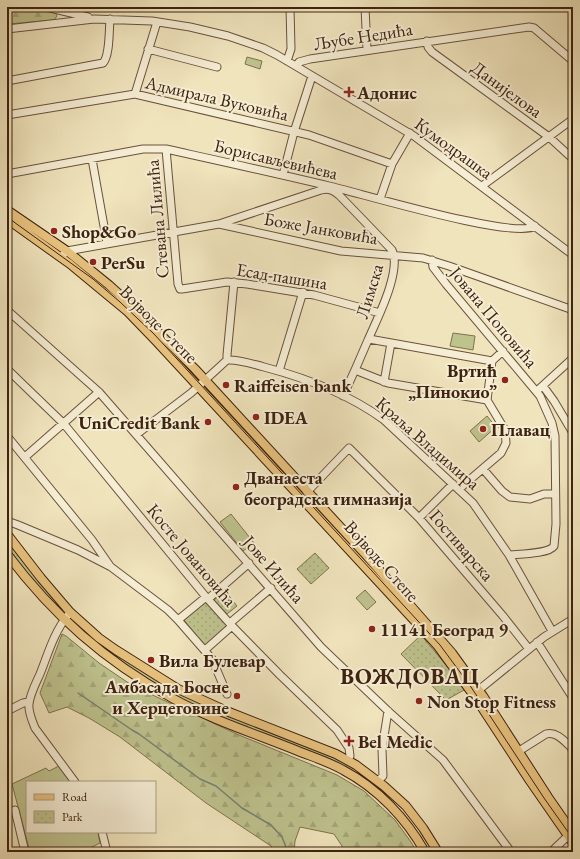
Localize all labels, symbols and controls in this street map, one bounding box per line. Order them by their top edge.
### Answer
street label: Љубе Недића [312,17,415,55]
street label: Данијелова [467,56,548,123]
street label: Адмирала Вуковића [142,70,292,126]
place label: Адонис [356,81,417,104]
marker: Адонис [344,87,354,97]
street label: Кумодрашка [410,112,498,185]
street label: Борисављевићева [212,134,341,185]
street label: Стевана Лилића [140,158,174,279]
street label: Боже Јанковића [262,207,381,249]
place label: Shop&Go [62,220,136,243]
marker: Shop&Go [49,226,59,236]
place label: PerSu [101,251,145,274]
marker: PerSu [88,257,98,267]
street label: Есад-пашина [235,257,330,295]
street label: Лимска [350,260,388,321]
street label: Јована Поповића [444,260,544,373]
street label: Војводе Степе [115,280,203,368]
place label: Вртић „Пинокио” [408,359,497,403]
place label: Raiffeisen bank [234,374,352,397]
marker: Вртић „Пинокио” [500,375,510,385]
marker: Raiffeisen bank [221,380,231,390]
street label: Краља Владимира [371,391,485,495]
place label: IDEA [264,406,309,429]
place label: UniCredit Bank [78,411,201,434]
marker: IDEA [251,412,261,422]
marker: UniCredit Bank [203,417,213,427]
place label: Плавац [491,418,551,441]
marker: Плавац [478,424,488,434]
place label: Дванаеста београдска гимназија [244,466,412,510]
marker: Дванаеста београдска гимназија [231,482,241,492]
street label: Косте Јовановића [142,499,242,612]
street label: Гостиварска [425,504,500,586]
street label: Војводе Степе [339,516,425,606]
street label: Јове Илића [237,529,310,608]
place label: 11141 Београд 9 [380,618,508,641]
marker: 11141 Београд 9 [367,624,377,634]
place label: Вила Булевар [159,649,266,672]
marker: Вила Булевар [146,655,156,665]
district label: ВОЖДОВАЦ [340,662,480,691]
place label: Амбасада Босне и Херцеговине [104,675,229,719]
place label: Non Stop Fitness [427,690,556,713]
marker: Амбасада Босне и Херцеговине [232,691,242,701]
marker: Non Stop Fitness [414,696,424,706]
place label: Bel Medic [358,730,433,753]
marker: Bel Medic [343,735,355,747]
legend [26,781,156,833]
text: Road [62,789,88,805]
text: Park [62,809,83,825]

